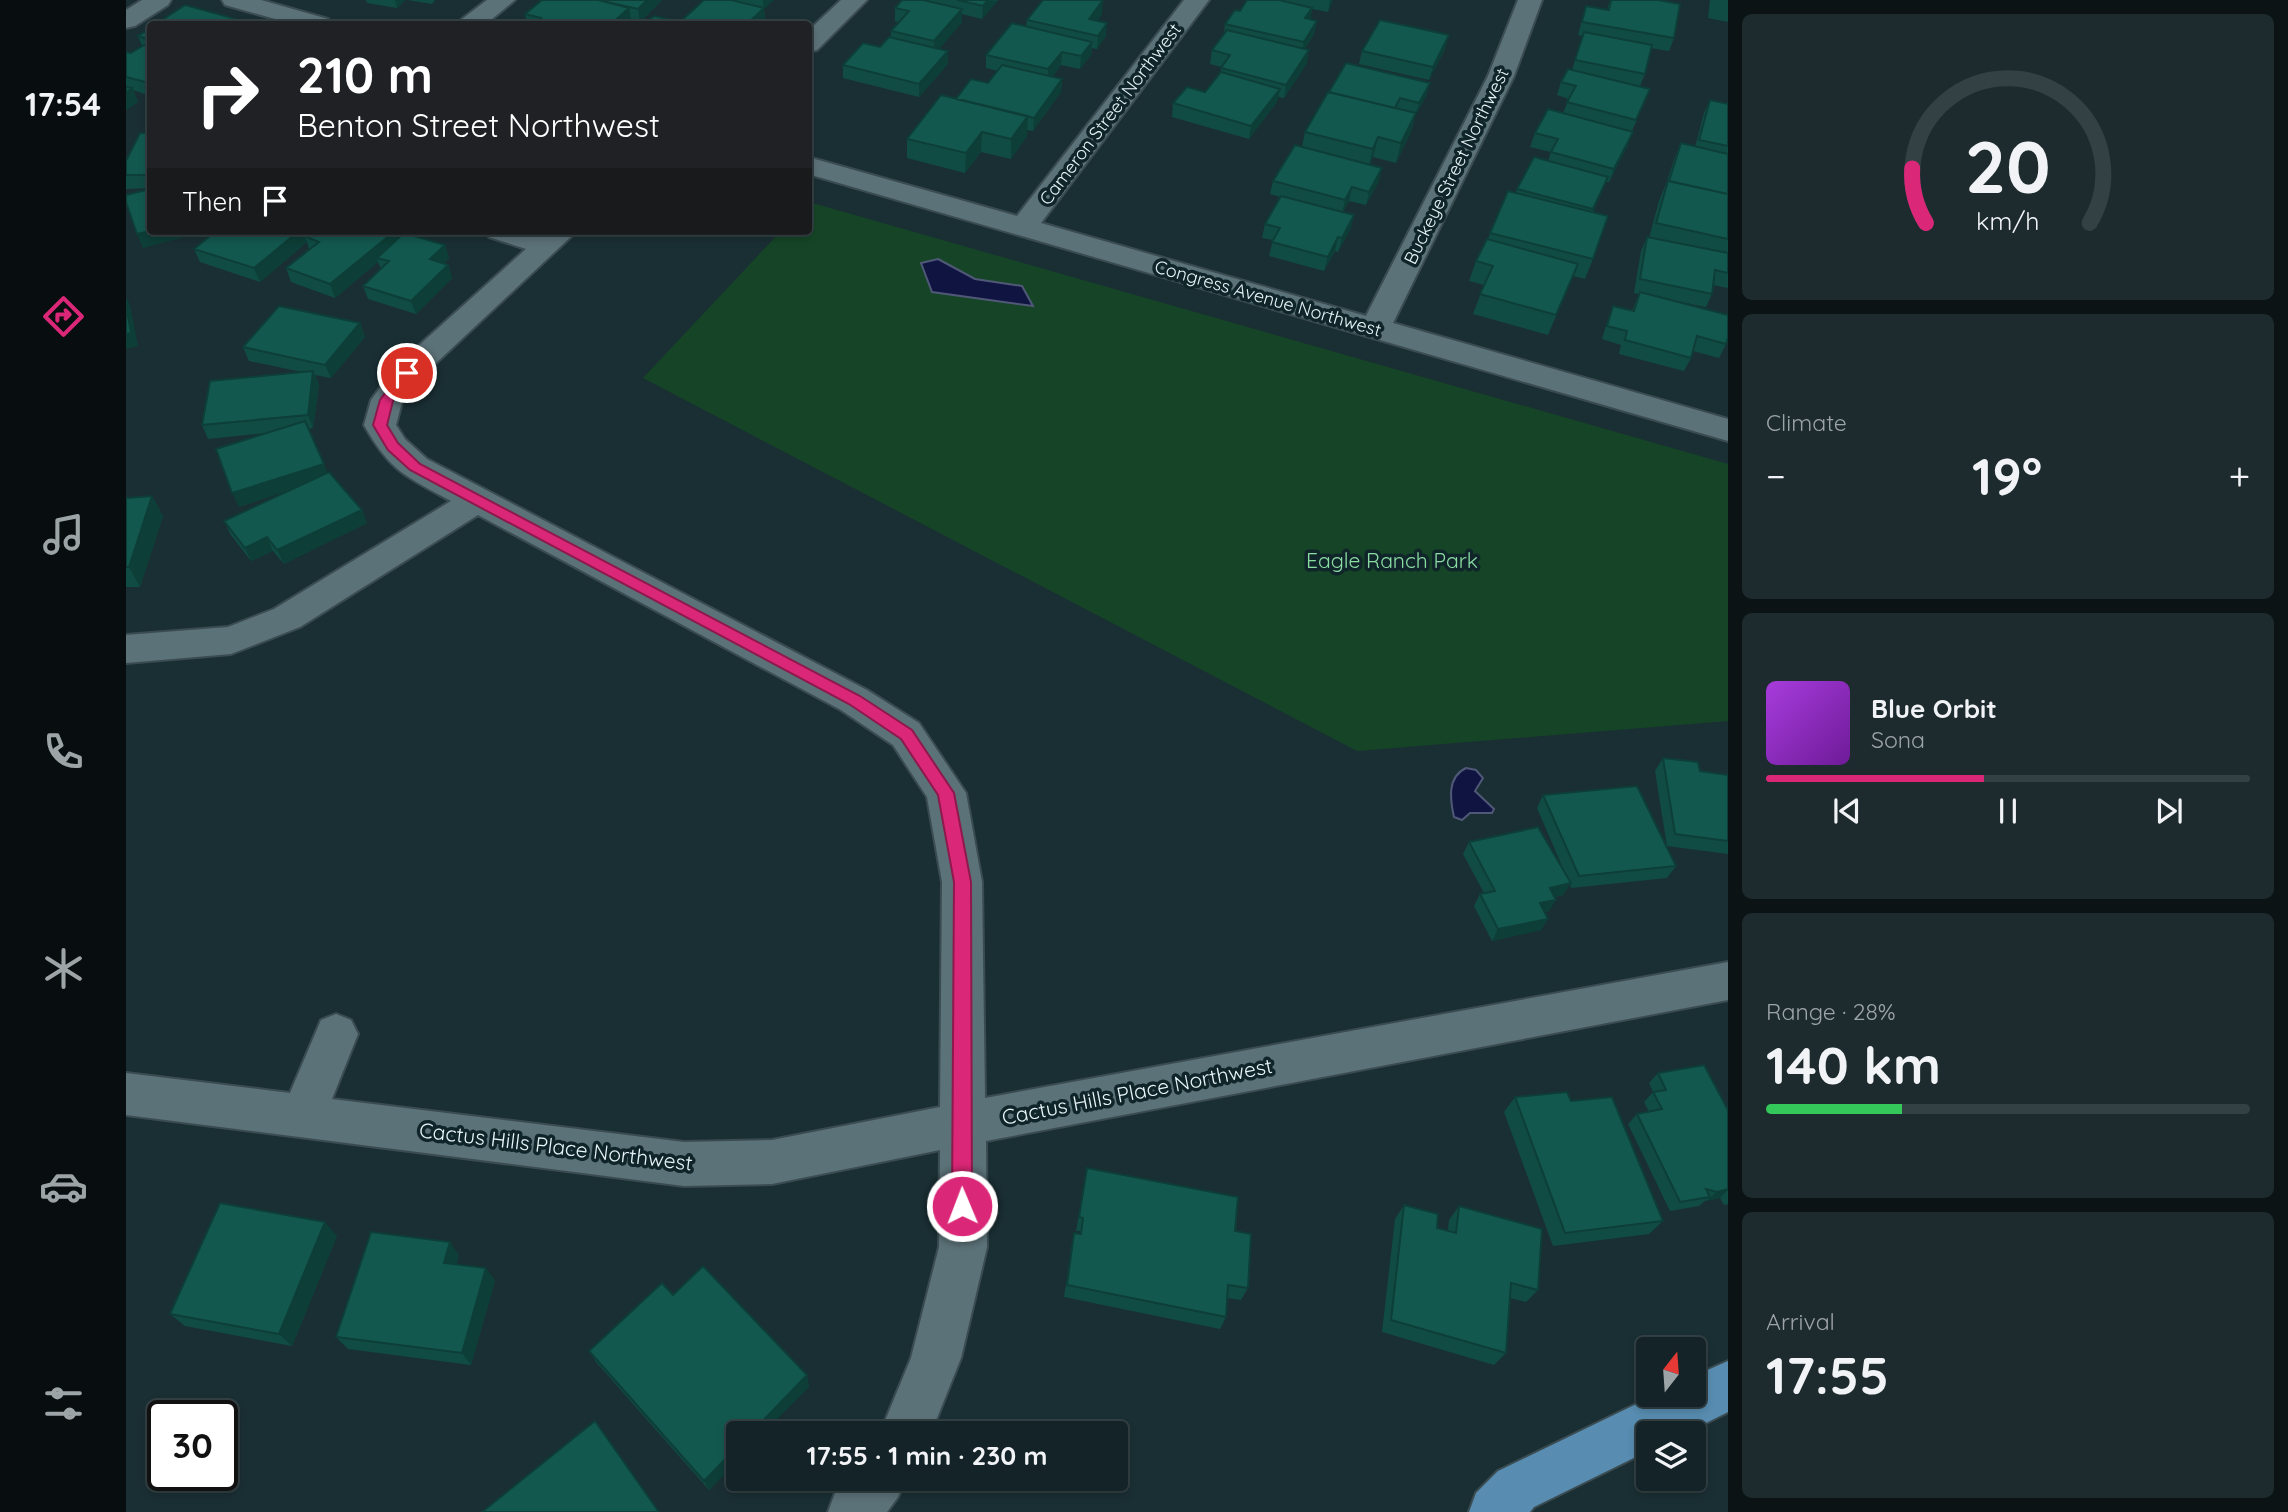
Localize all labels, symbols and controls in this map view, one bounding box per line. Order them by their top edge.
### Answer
street label: Cameron Street Northwest [1034,19,1186,209]
text: 210 m [297,44,433,105]
icon: right [182,49,273,140]
street label: Buckeye Street Northwest [1398,64,1514,268]
text: 17:54 [25,84,101,124]
text: Benton Street Northwest [297,105,660,145]
text: 20 [1965,120,2051,211]
icon: arrive [256,182,294,220]
text: Then [182,185,242,218]
text: km/h [1976,205,2040,236]
street label: Congress Avenue Northwest [1152,255,1384,341]
icon: directions [39,292,88,341]
pin [377,343,437,403]
icon: arrive [388,354,426,392]
text: Climate [1766,408,1847,437]
text: 19° [1972,443,2042,508]
text: − [1766,452,1786,500]
text: + [2229,452,2250,500]
icon: music [39,510,88,559]
park label: Eagle Ranch Park [1306,547,1478,573]
text: Blue Orbit [1871,692,1997,725]
text: Sona [1871,725,1925,754]
icon: phone [39,727,88,776]
icon: previous [1828,792,1866,830]
icon: pause [1989,792,2027,830]
icon: next [2150,792,2188,830]
icon: climate [39,944,88,993]
text: Range · 28% [1766,997,1896,1026]
text: 140 km [1766,1032,1941,1097]
street label: Cactus Hills Place Northwest [999,1052,1275,1130]
street label: Cactus Hills Place Northwest [418,1116,694,1176]
icon: car [39,1162,88,1211]
position arrow [925,1169,999,1243]
text: Arrival [1766,1307,1835,1336]
north arrow [1636,1337,1706,1407]
map controls [1636,1337,1706,1491]
text: 17:55 [1766,1342,1889,1407]
icon: filters [39,1379,88,1428]
speed limit sign: 30 [147,1400,238,1491]
button: layers [1636,1421,1706,1491]
text: 17:55 · 1 min · 230 m [806,1439,1048,1472]

